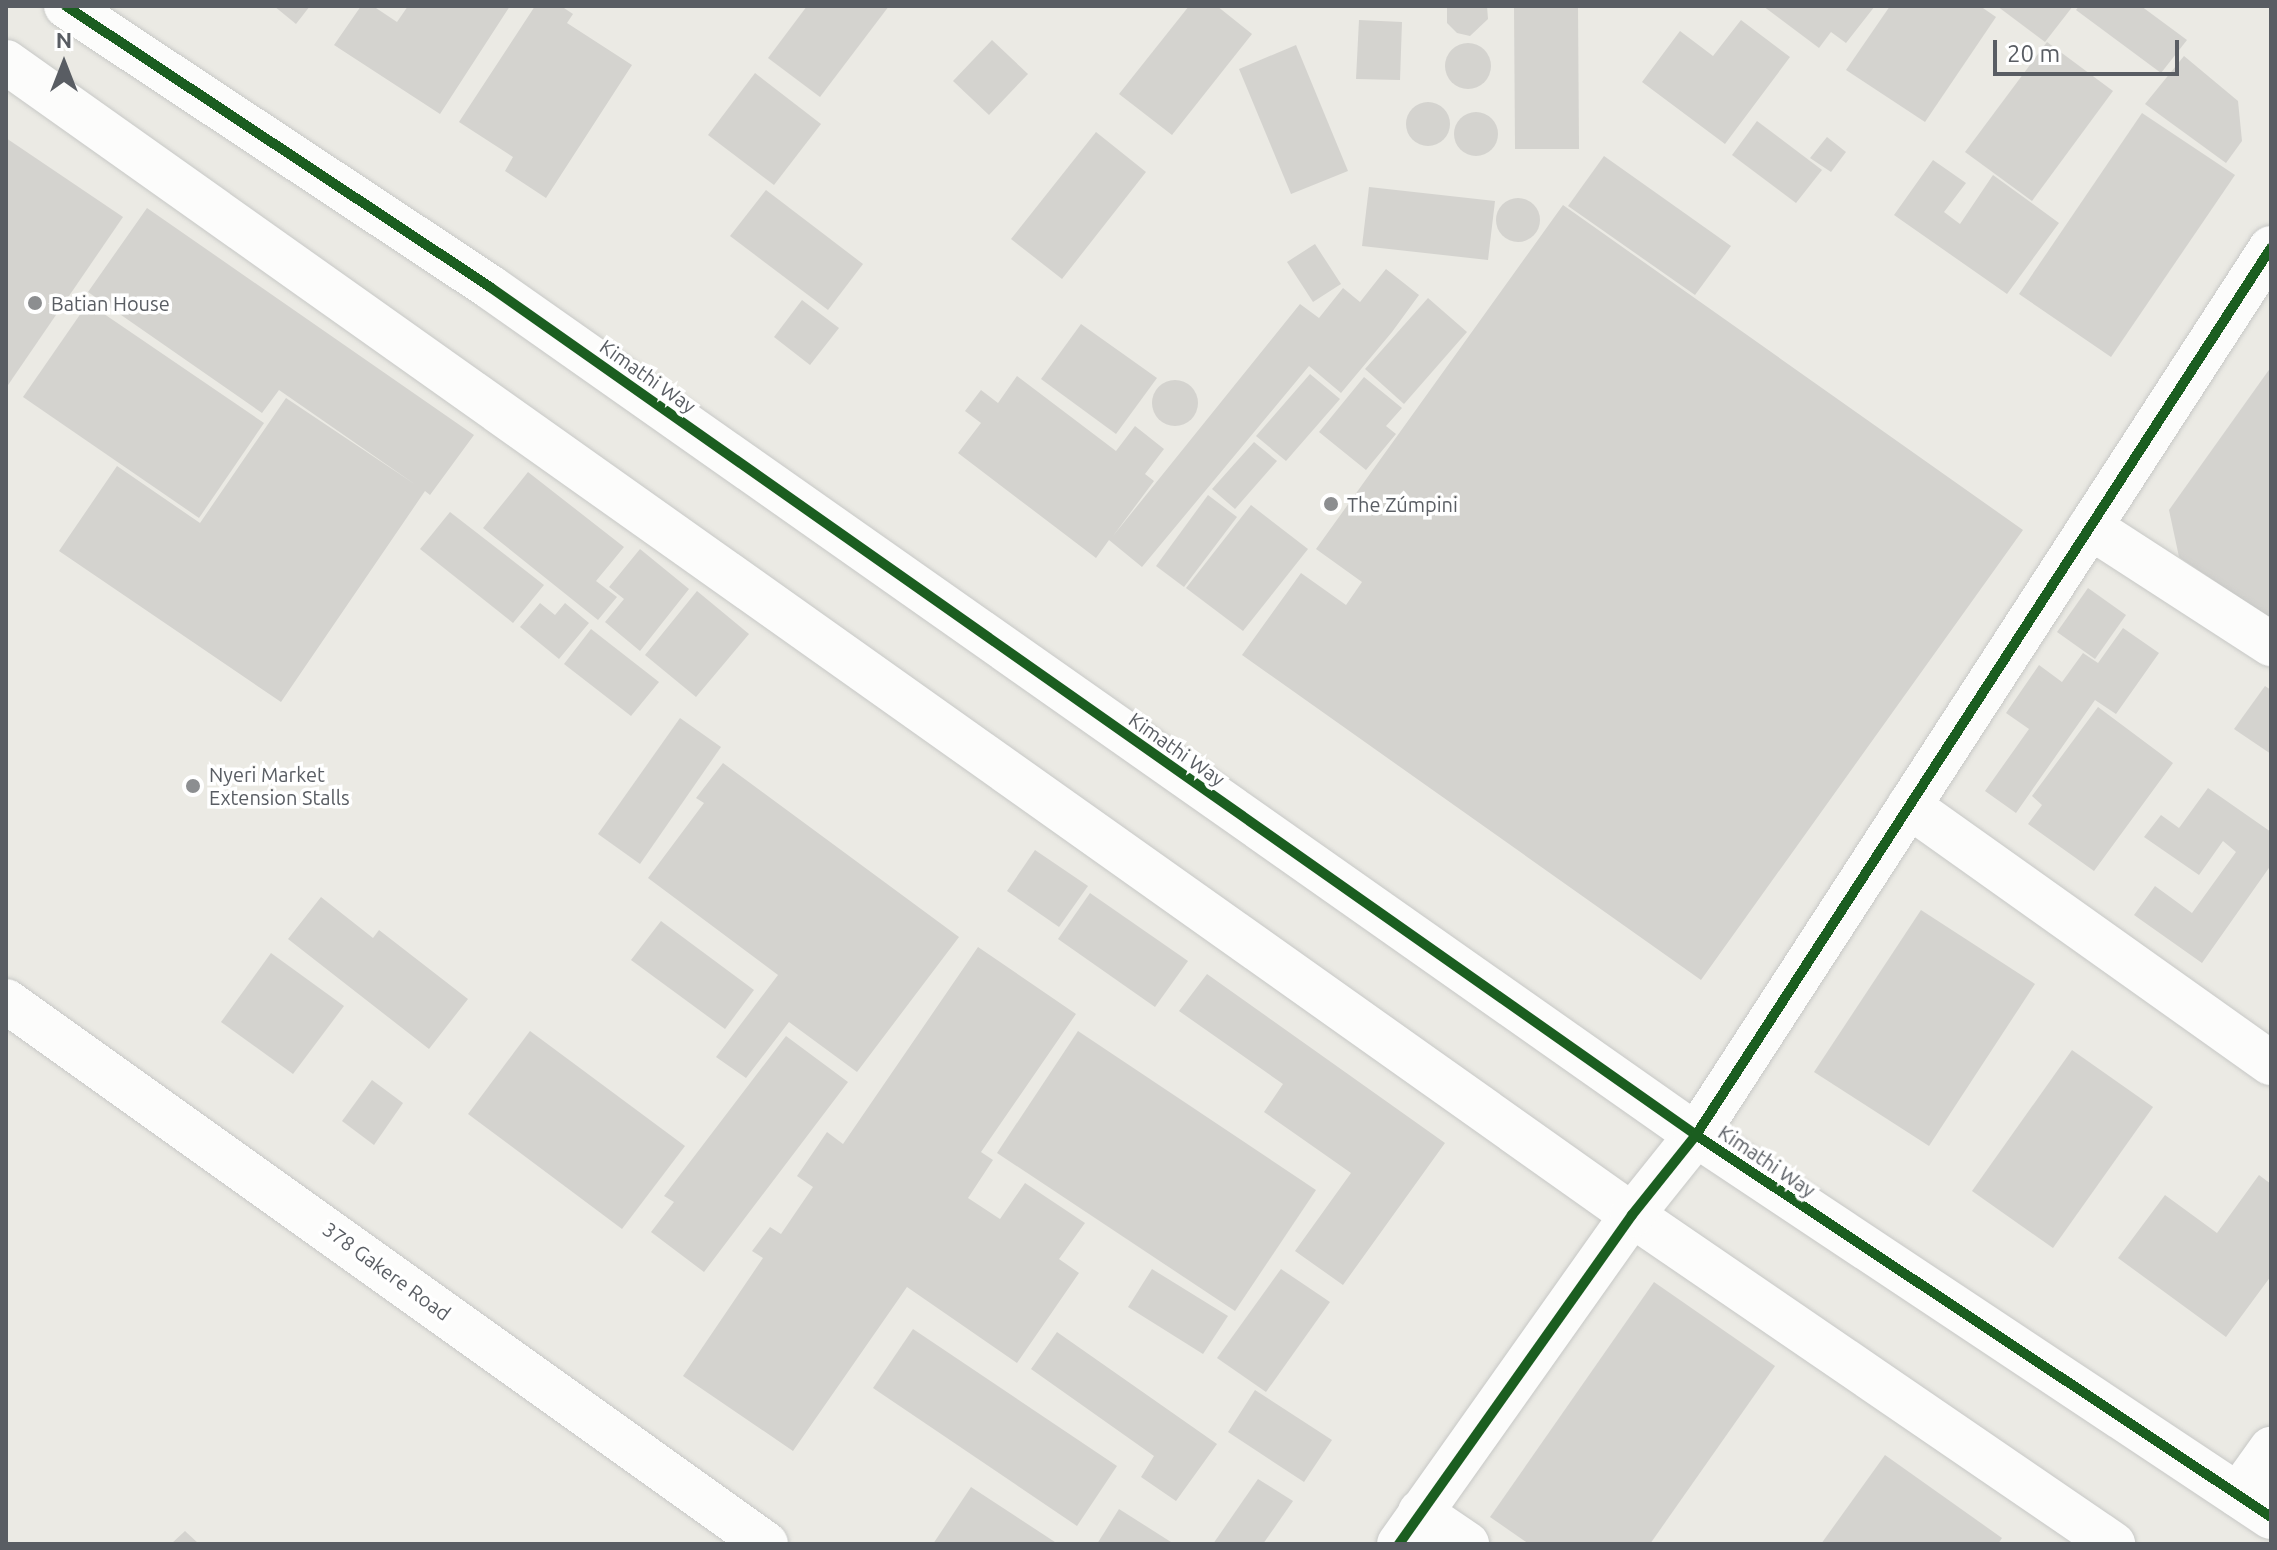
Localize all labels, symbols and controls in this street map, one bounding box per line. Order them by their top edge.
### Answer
north arrow [24,24,104,104]
scale bar [1997,24,2183,74]
text: N [56,27,72,52]
text: 20 m [2007,40,2060,67]
place label: Batian House [51,291,170,315]
marker: Batian House [26,294,44,312]
street label: Kimathi Way [595,334,701,418]
place label: The Zúmpini [1347,492,1458,516]
marker: The Zúmpini [1322,495,1340,513]
street label: Kimathi Way [1124,707,1230,791]
place label: Nyeri Market Extension Stalls [209,762,350,809]
marker: Nyeri Market Extension Stalls [184,777,202,795]
street label: Kimathi Way [1714,1120,1820,1202]
street label: 378 Gakere Road [318,1217,456,1325]

